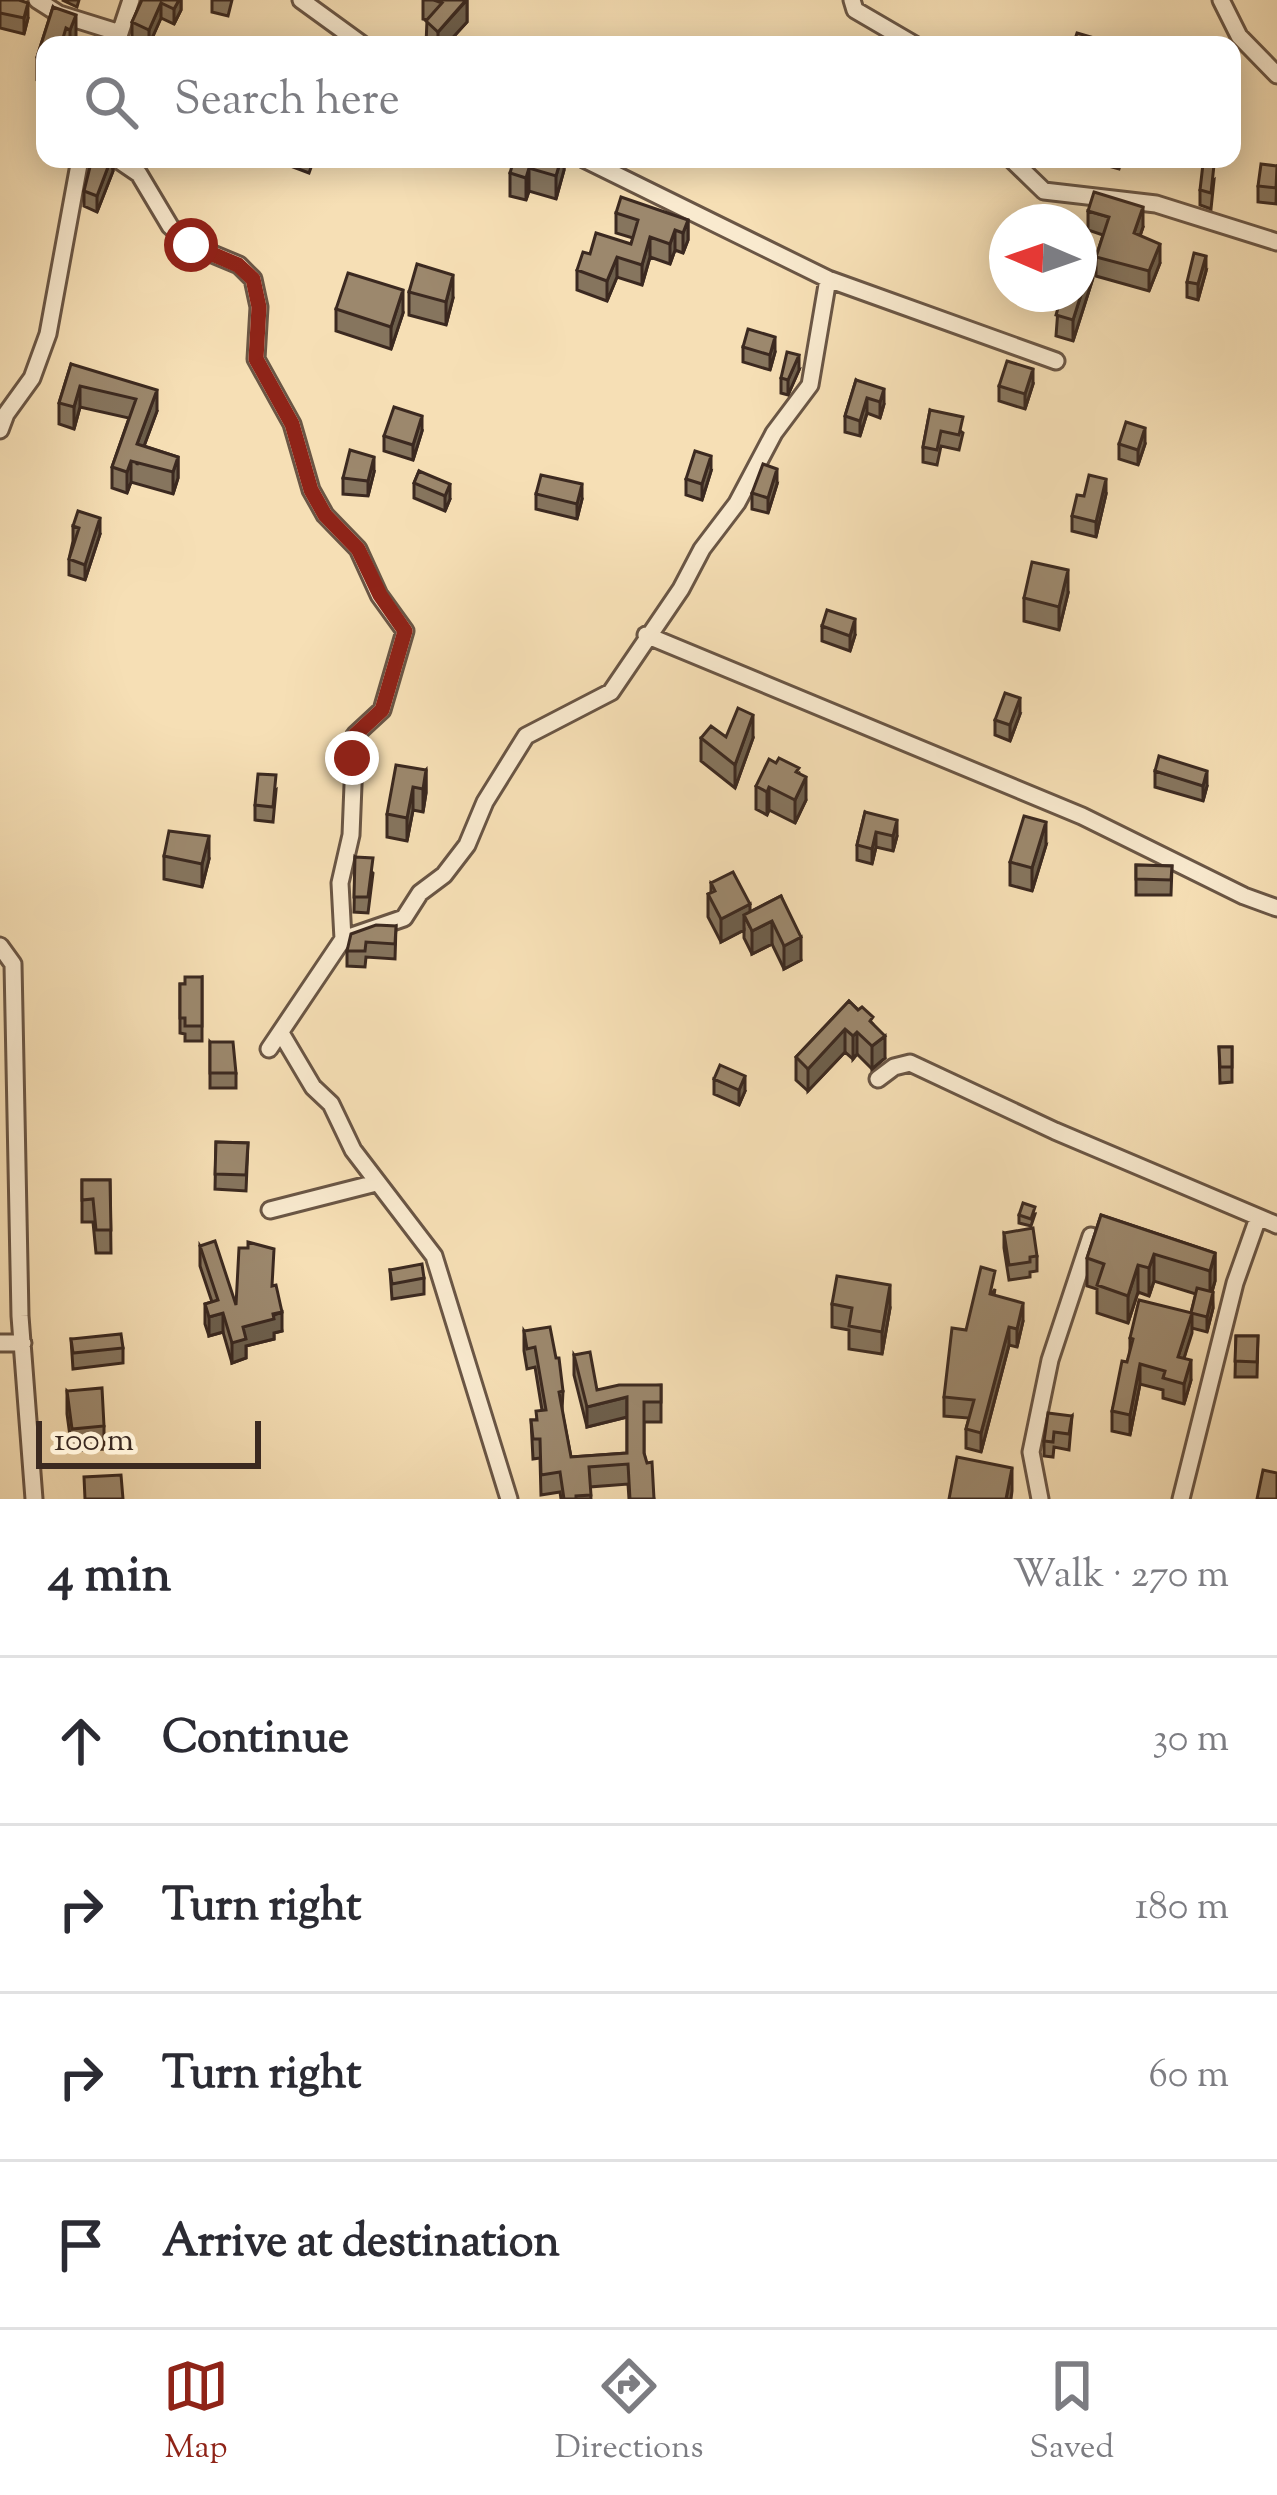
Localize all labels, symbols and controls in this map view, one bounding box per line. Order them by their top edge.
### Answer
search box [36,36,1241,168]
icon: search [78,69,144,135]
text: Search here [174,70,400,135]
north arrow [989,204,1097,312]
route start [164,218,218,272]
route end [325,731,379,785]
scale bar [36,1415,261,1468]
text: 100 m [54,1418,134,1466]
text: 4 min [48,1541,171,1614]
text: Walk · 270 m [1013,1549,1229,1605]
icon: ahead [48,1708,114,1774]
text: Continue [162,1708,349,1773]
text: 30 m [1152,1713,1229,1769]
icon: right [48,1876,114,1942]
text: Turn right [162,1876,361,1941]
text: 180 m [1135,1881,1229,1937]
icon: right [48,2044,114,2110]
text: Turn right [162,2044,361,2109]
text: 60 m [1148,2049,1229,2105]
icon: arrive [48,2212,114,2278]
text: Arrive at destination [162,2212,560,2277]
tab: Map [163,2353,229,2473]
tab: Directions [555,2353,704,2473]
tab: Saved [1029,2353,1114,2473]

